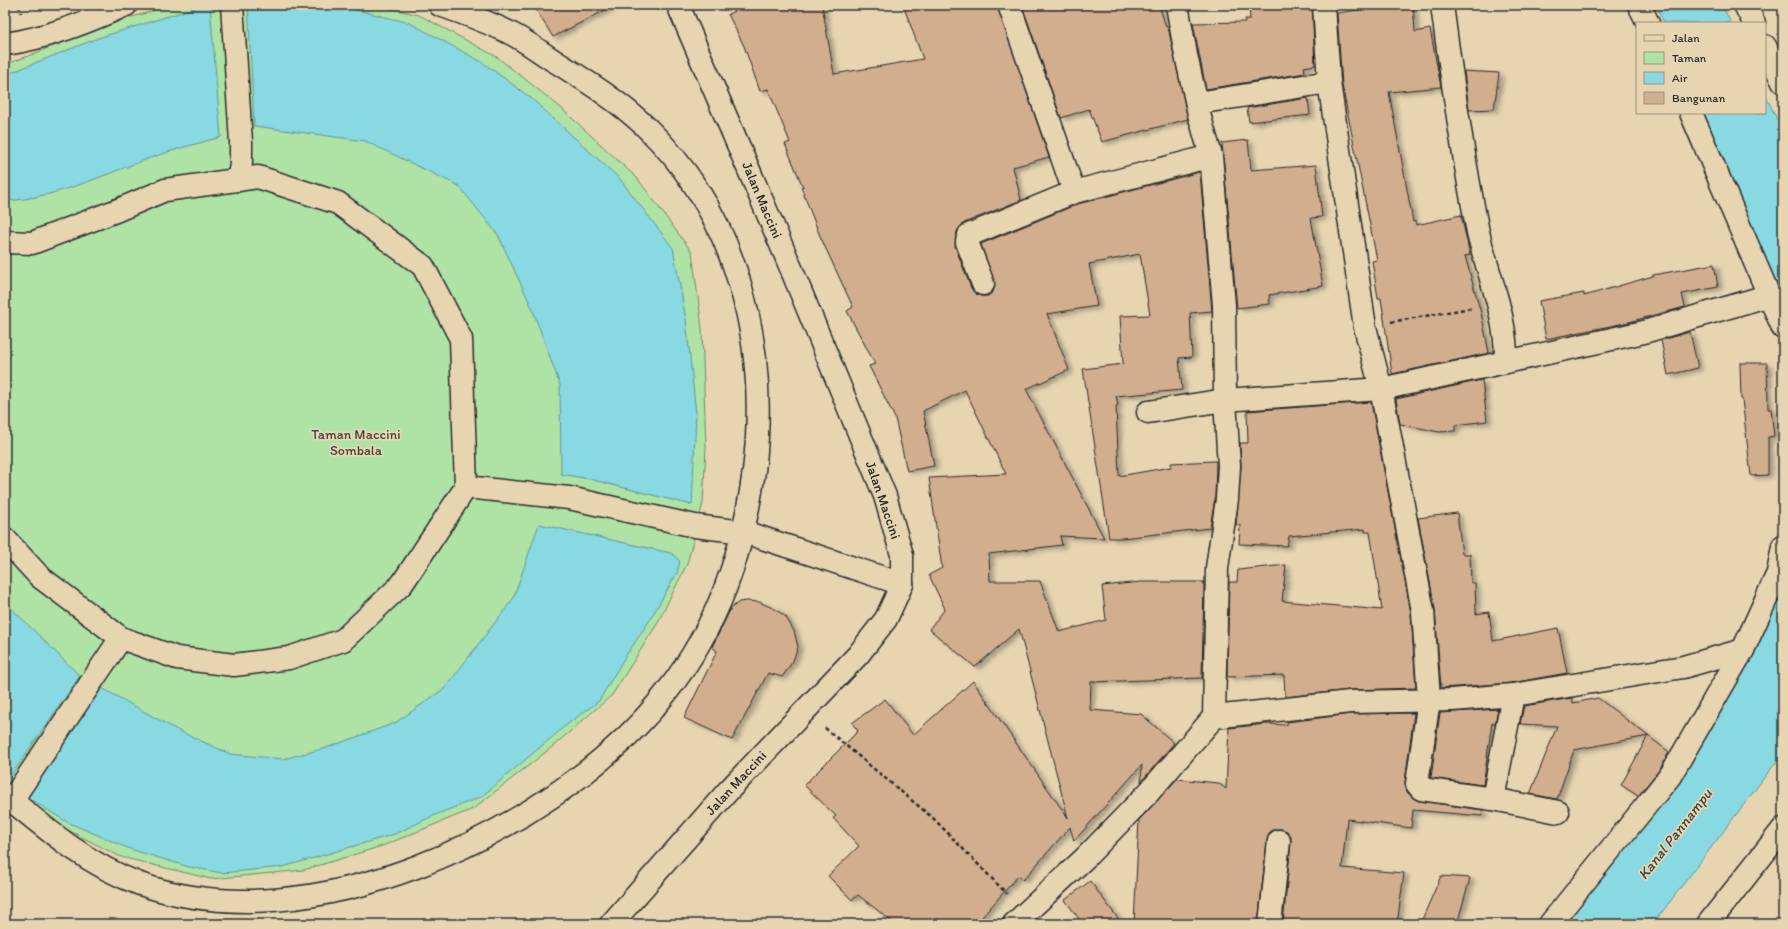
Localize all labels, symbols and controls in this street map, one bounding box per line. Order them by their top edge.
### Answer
legend [1636,22,1766,114]
text: Jalan [1672,31,1700,45]
text: Taman [1672,51,1707,65]
text: Air [1672,71,1688,85]
text: Bangunan [1672,91,1725,105]
street label: Jalan Maccini [738,159,786,241]
park label: Taman Maccini Sombala [311,426,401,459]
street label: Jalan Maccini [862,459,904,541]
street label: Jalan Maccini [702,747,770,819]
water label: Kanal Pannampu [1634,784,1717,883]

